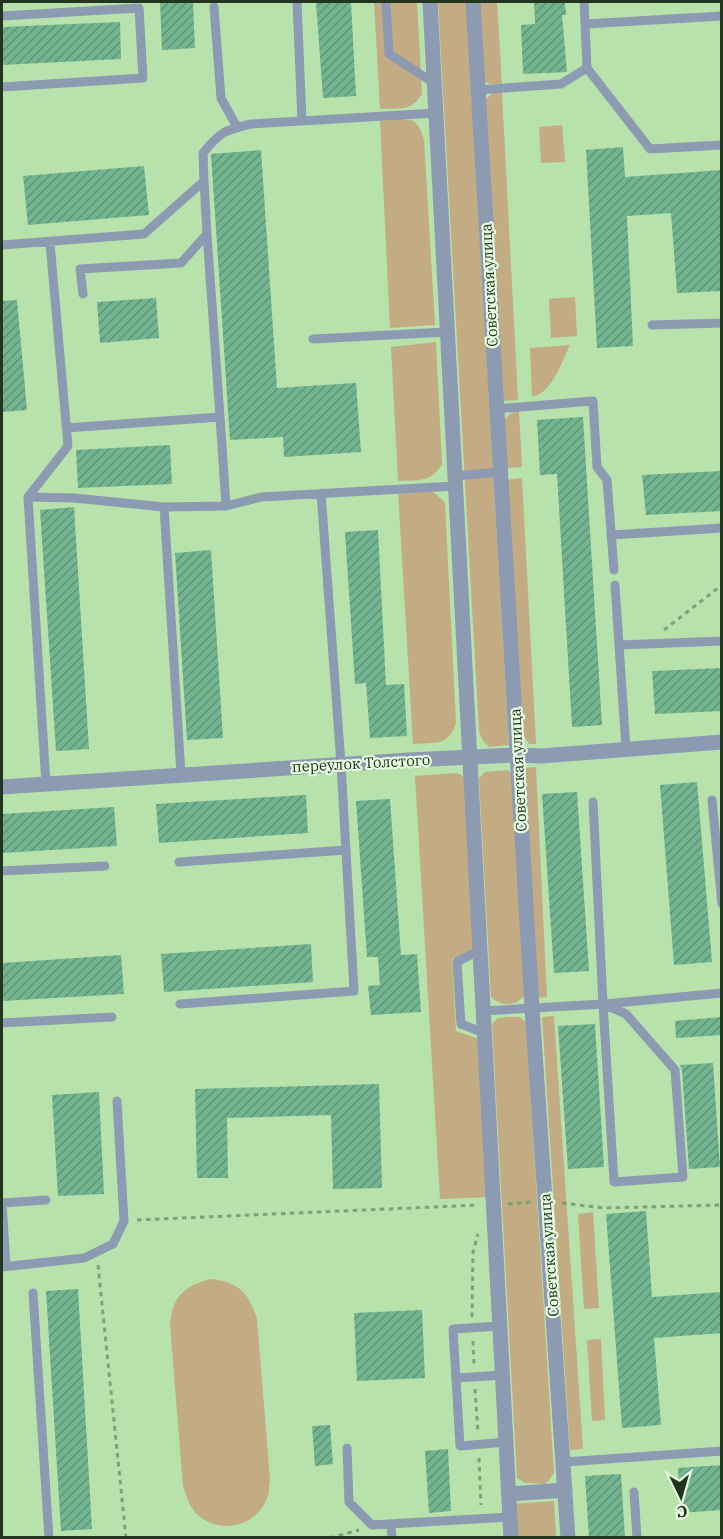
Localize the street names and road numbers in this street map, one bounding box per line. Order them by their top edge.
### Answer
street label: Советская улица [476,223,502,347]
street label: Советская улица [505,708,531,832]
street label: переулок Толстого [291,750,431,776]
street label: Советская улица [535,1193,563,1317]

